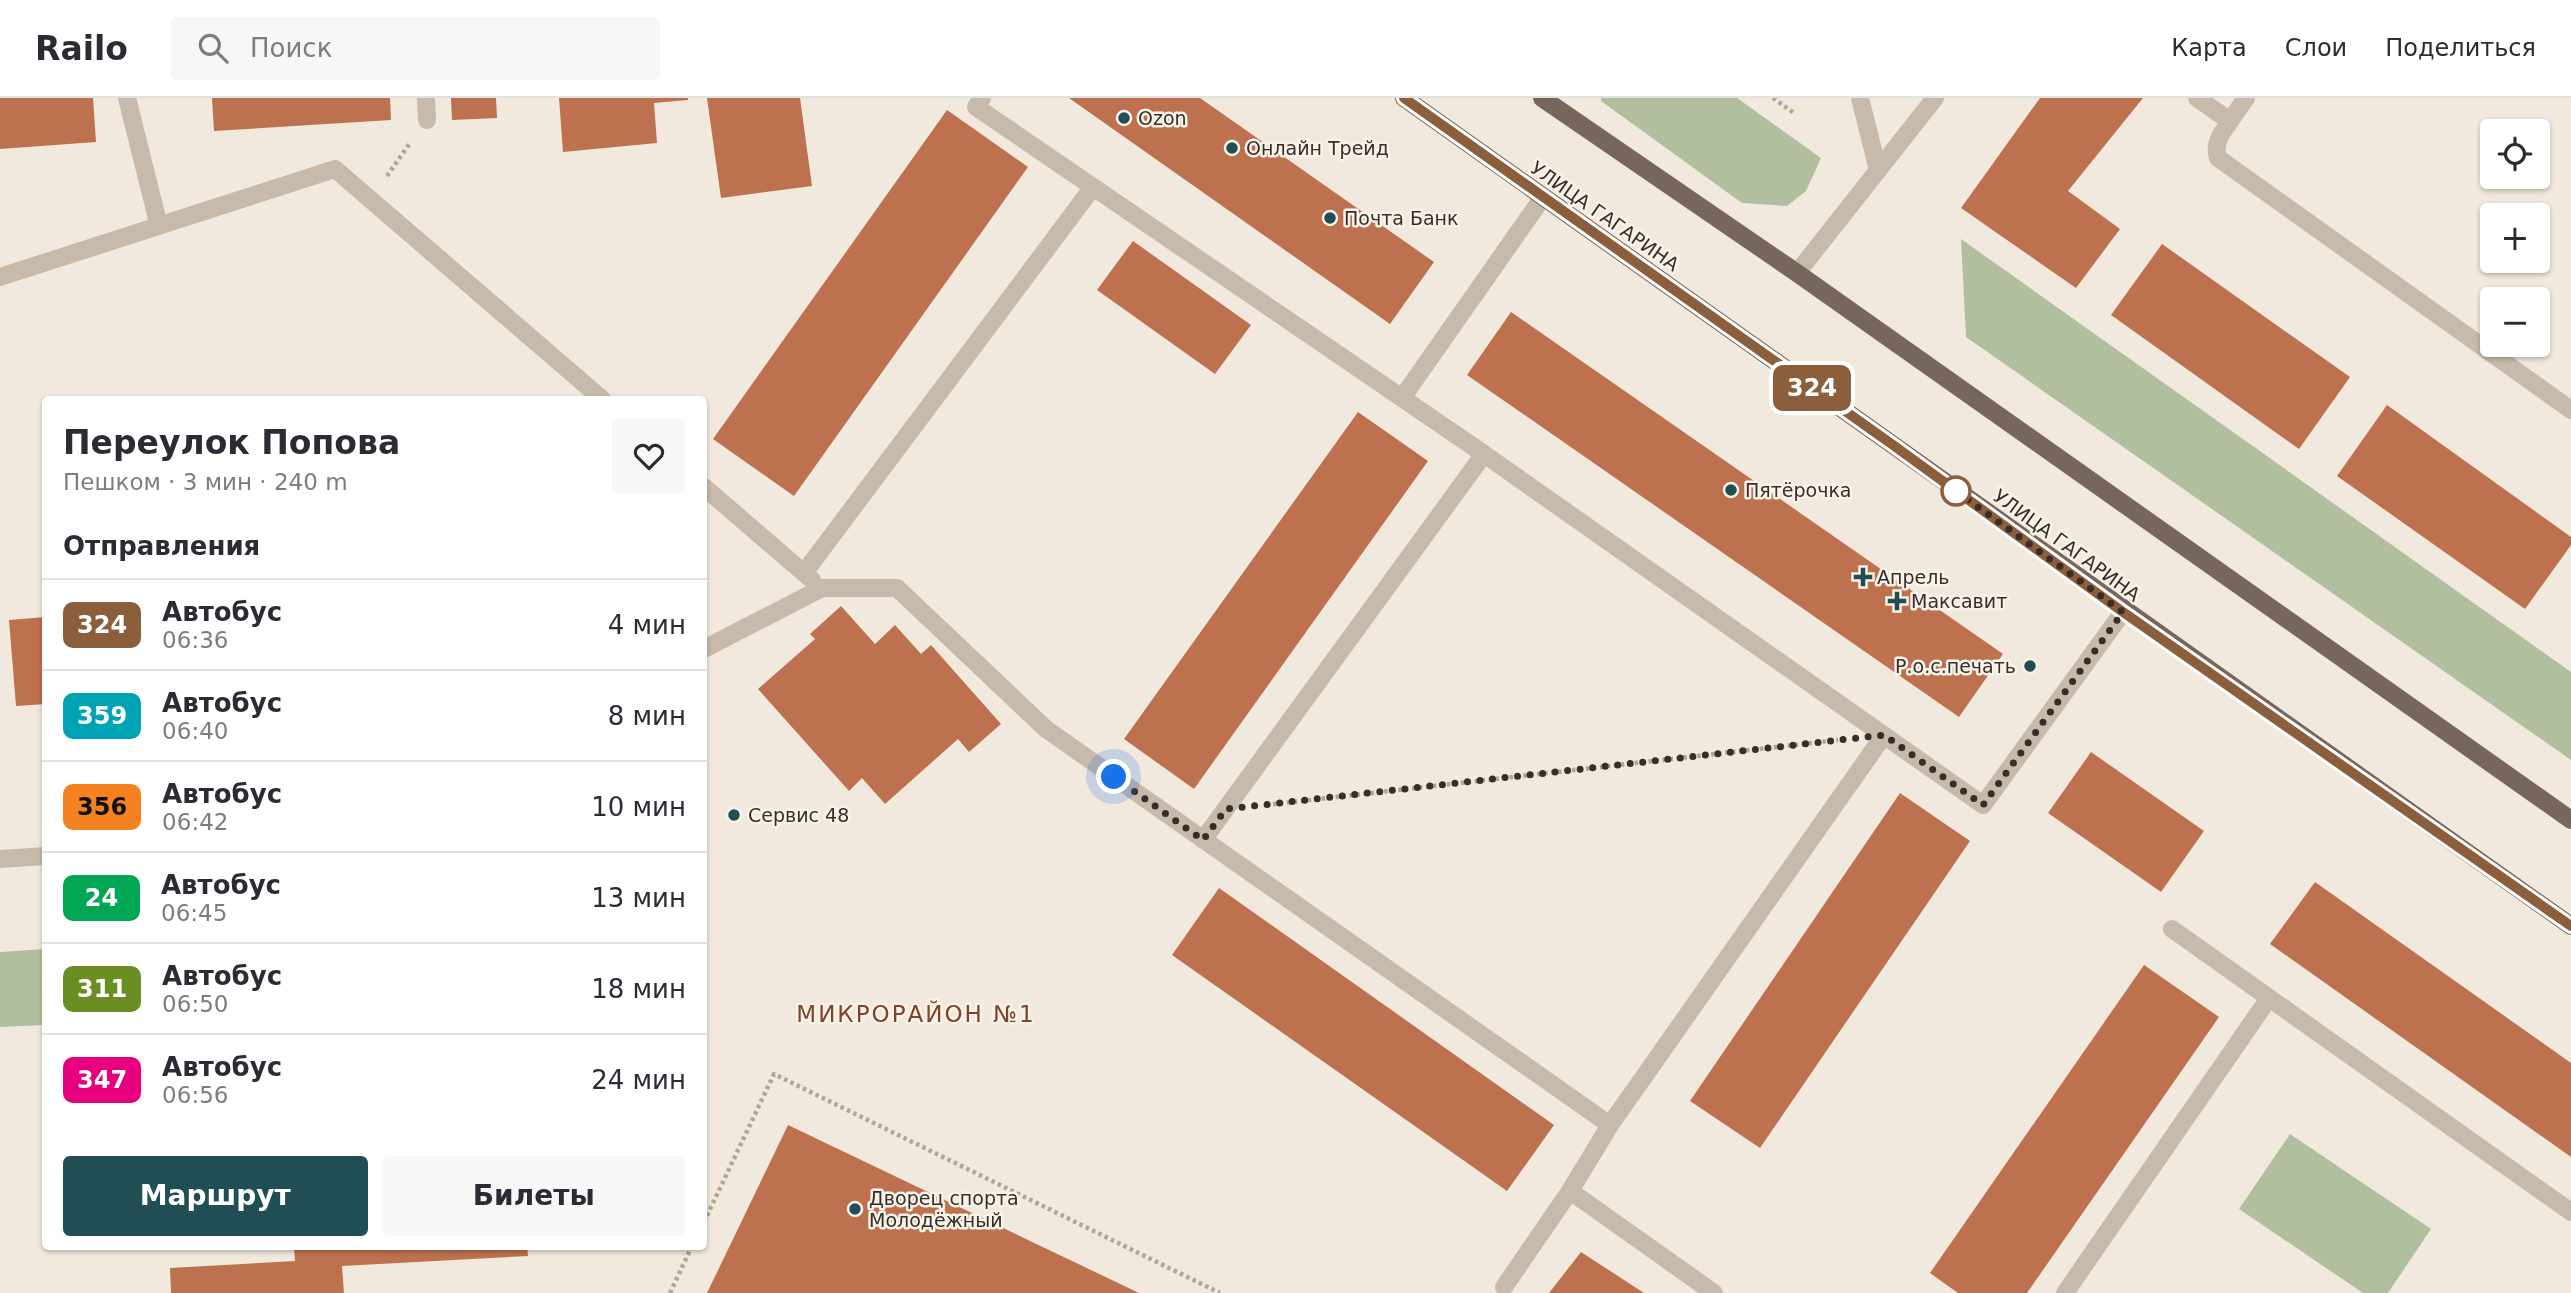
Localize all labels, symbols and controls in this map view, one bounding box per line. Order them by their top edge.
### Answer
search box [170,17,660,80]
text: Railo [35,29,128,68]
icon: search [194,29,232,67]
text: Поиск [250,33,332,63]
text: Карта [2171,34,2247,62]
text: Слои [2285,34,2347,62]
text: Поделиться [2385,34,2536,62]
place label: Ozon [1138,107,1187,129]
marker: Ozon [1116,110,1132,126]
map controls [2480,119,2550,357]
button: locate [2480,119,2550,189]
place label: Онлайн Трейд [1246,137,1389,159]
marker: Онлайн Трейд [1224,140,1240,156]
street label: УЛИЦА ГАГАРИНА [1527,157,1683,275]
button: + [2480,203,2550,273]
place label: Почта Банк [1344,207,1458,229]
marker: Почта Банк [1322,210,1338,226]
button: − [2480,287,2550,357]
line badge: 324 [1772,365,1852,411]
text: 324 [1787,374,1837,402]
button: heart [612,419,686,493]
text: Переулок Попова [63,423,400,462]
text: Пешком · 3 мин · 240 m [63,469,348,495]
unlabelled marker [1941,476,1971,506]
place label: Пятёрочка [1745,479,1852,501]
marker: Пятёрочка [1723,482,1739,498]
street label: УЛИЦА ГАГАРИНА [1989,484,2145,606]
text: Отправления [63,531,260,561]
place label: Апрель [1877,566,1950,588]
marker: Апрель [1855,569,1871,585]
place label: Максавит [1911,590,2007,612]
marker: Максавит [1889,593,1905,609]
text: Автобус [162,597,282,627]
text: 4 мин [608,610,686,640]
text: 324 [77,611,127,639]
text: 06:36 [162,627,228,653]
place label: Р.о.с.печать [1895,655,2016,677]
marker: Р.о.с.печать [2022,658,2038,674]
text: Автобус [162,688,282,718]
text: 8 мин [608,701,686,731]
text: 359 [77,702,127,730]
text: 06:40 [162,718,228,744]
your location [1096,759,1131,794]
text: Автобус [162,779,282,809]
text: 10 мин [591,792,686,822]
text: 356 [77,793,127,821]
place label: Сервис 48 [748,804,849,826]
marker: Сервис 48 [726,807,742,823]
text: 06:42 [162,809,228,835]
text: Автобус [161,870,281,900]
text: 13 мин [591,883,686,913]
text: 24 [85,884,118,912]
text: 06:45 [161,900,227,926]
text: Автобус [162,961,282,991]
text: 18 мин [591,974,686,1004]
text: 311 [77,975,127,1003]
text: 06:50 [162,991,228,1017]
district label: МИКРОРАЙОН №1 [796,1000,1036,1027]
text: Автобус [162,1052,282,1082]
text: 24 мин [591,1065,686,1095]
text: 347 [77,1066,127,1094]
text: 06:56 [162,1082,228,1108]
button: Маршрут [63,1156,368,1236]
button: Билеты [382,1156,686,1236]
place label: Дворец спорта Молодёжный [869,1187,1019,1231]
marker: Дворец спорта Молодёжный [847,1201,863,1217]

